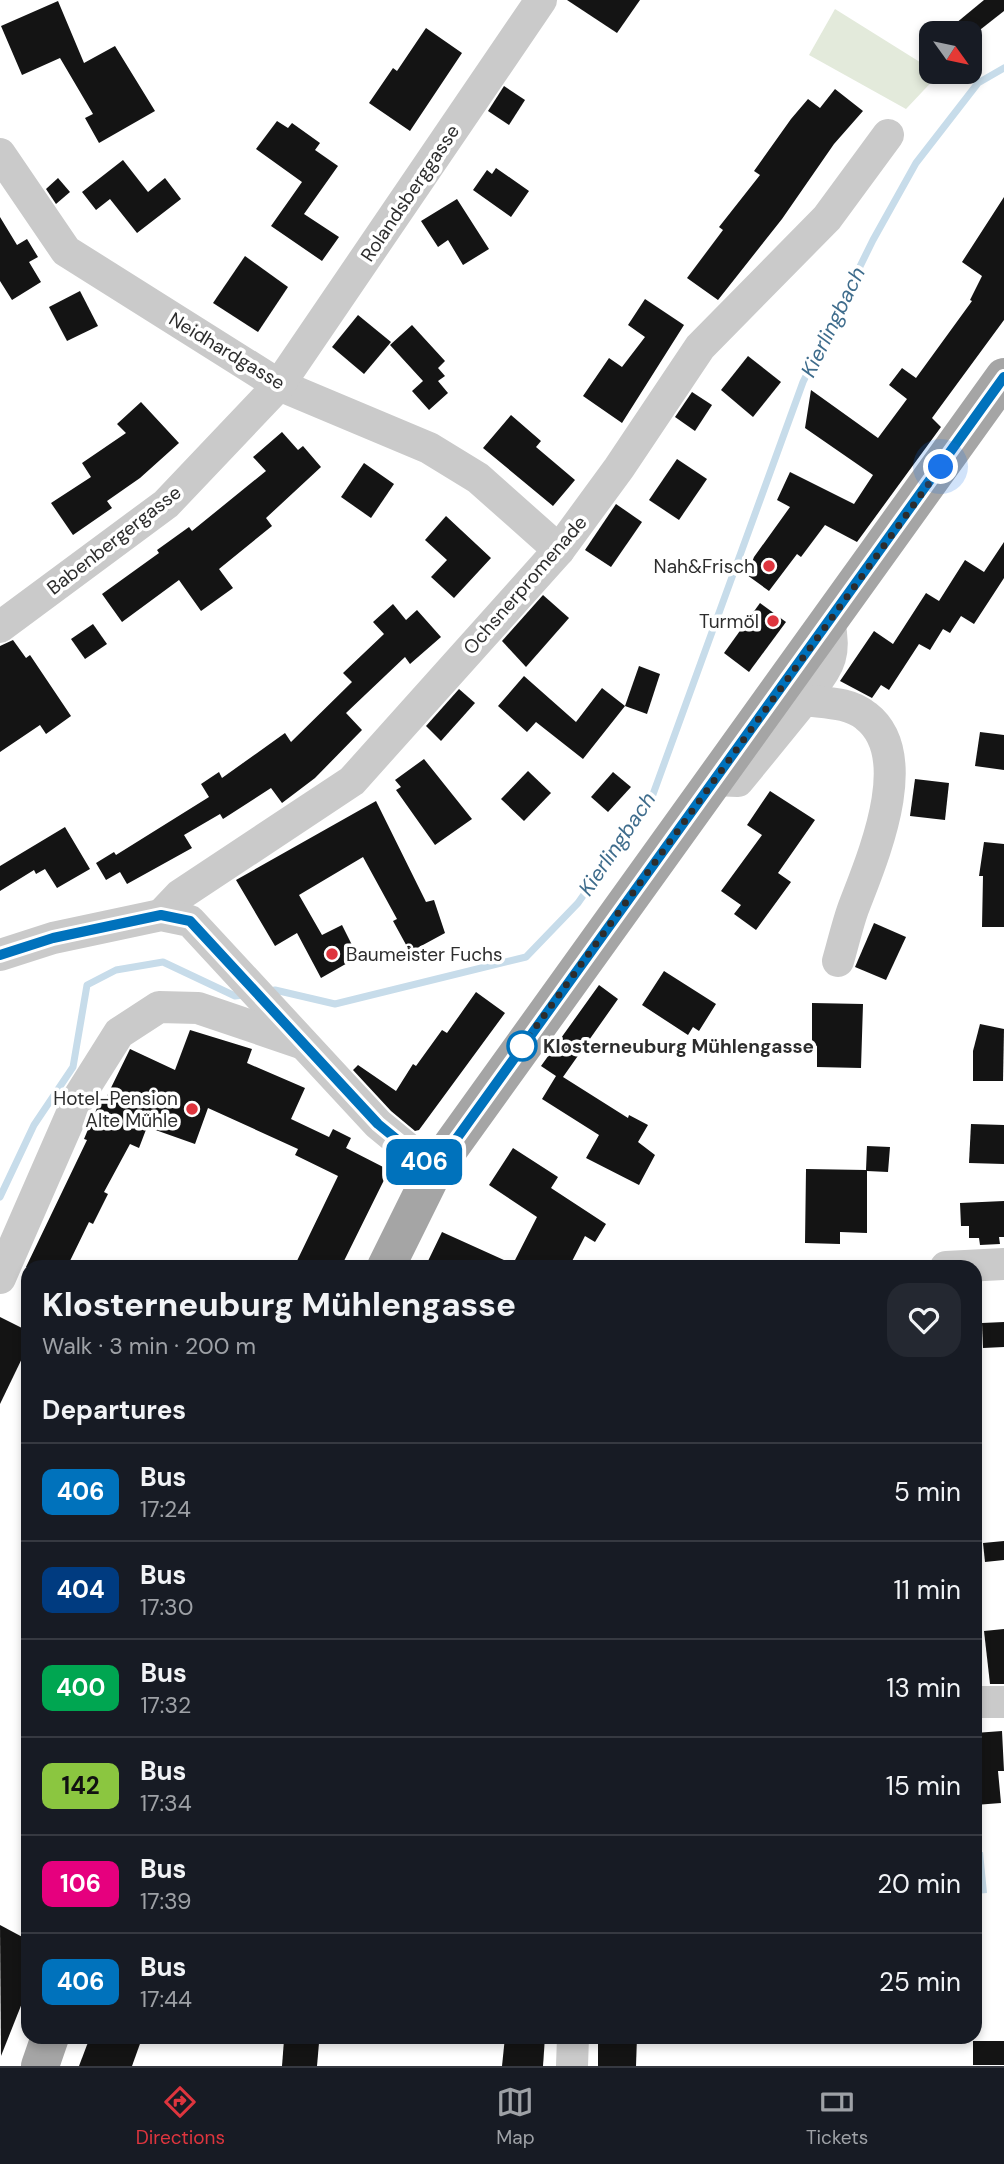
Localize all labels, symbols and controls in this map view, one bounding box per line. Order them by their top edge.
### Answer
north arrow [919,21,982,84]
map controls [919,21,982,84]
street label: Rolandsberggasse [355,120,465,266]
water label: Kierlingbach [794,262,872,382]
street label: Neidhardgasse [164,307,290,395]
your location [923,449,958,484]
street label: Babenbergergasse [42,480,186,600]
street label: Ochsnerpromenade [458,510,592,660]
place label: Nah&Frisch [654,554,755,579]
marker: Nah&Frisch [761,558,777,574]
place label: Turmöl [699,609,759,634]
marker: Turmöl [765,613,781,629]
water label: Kierlingbach [572,787,662,901]
place label: Baumeister Fuchs [346,942,503,967]
marker: Baumeister Fuchs [324,946,340,962]
marker: Klosterneuburg Mühlengasse [507,1031,537,1061]
place label: Klosterneuburg Mühlengasse [543,1034,814,1059]
place label: Hotel-Pension Alte Mühle [53,1086,178,1133]
marker: Hotel-Pension Alte Mühle [184,1101,200,1117]
line badge: 406 [384,1139,464,1185]
text: 406 [400,1146,448,1177]
text: Klosterneuburg Mühlengasse [42,1283,516,1326]
button: heart [887,1283,961,1357]
text: Walk · 3 min · 200 m [42,1331,256,1361]
text: Departures [42,1393,186,1427]
text: Bus [140,1460,186,1494]
text: 5 min [894,1475,961,1509]
text: 406 [57,1476,104,1507]
text: 17:24 [140,1494,191,1524]
text: Bus [140,1558,186,1592]
text: 11 min [894,1573,961,1607]
text: 404 [56,1574,105,1605]
text: 17:30 [140,1592,193,1622]
text: Bus [140,1656,187,1690]
text: 13 min [886,1671,961,1705]
text: 400 [56,1672,105,1703]
text: 17:32 [140,1690,191,1720]
text: Bus [140,1754,186,1788]
text: 15 min [886,1769,961,1803]
text: 142 [61,1770,100,1801]
text: 17:34 [140,1788,192,1818]
text: Bus [140,1852,186,1886]
text: 20 min [877,1867,961,1901]
text: 106 [60,1868,101,1899]
text: 17:39 [140,1886,191,1916]
text: Bus [140,1950,186,1984]
text: 25 min [879,1965,961,1999]
text: 406 [57,1966,104,1997]
text: 17:44 [140,1984,192,2014]
tab: Directions [136,2083,225,2150]
tab: Map [496,2083,535,2150]
tab: Tickets [806,2083,868,2150]

